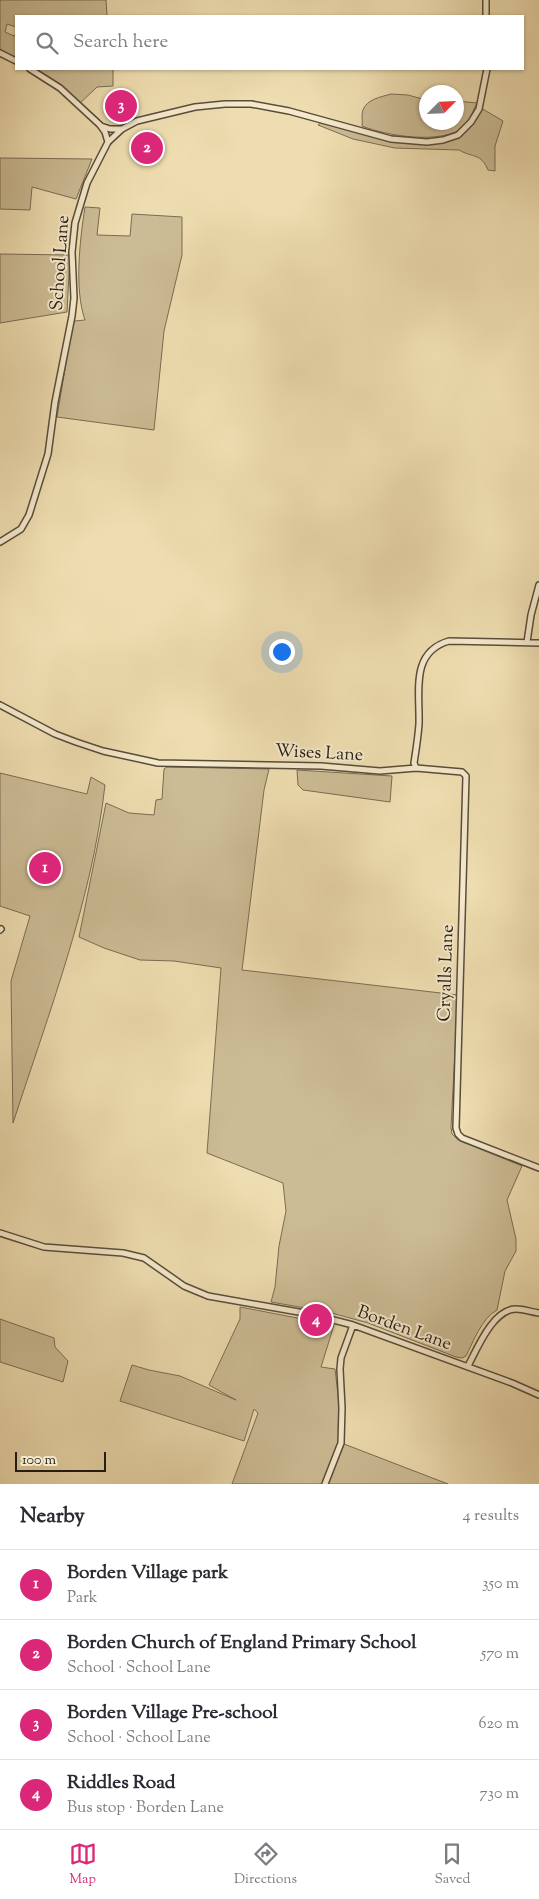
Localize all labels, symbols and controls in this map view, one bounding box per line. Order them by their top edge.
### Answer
search box [15,15,524,70]
icon: search [33,29,61,57]
text: Search here [73,29,168,56]
north arrow [419,85,464,130]
pin: 3 [105,87,137,125]
pin: 2 [131,129,163,167]
street label: School Lane [45,214,77,312]
your location [269,639,295,665]
street label: Wises Lane [274,739,364,769]
pin: 1 [29,849,61,887]
street label: Cryalls Lane [432,924,462,1022]
street label: Borden Lane [353,1300,455,1358]
pin: 4 [300,1301,332,1339]
scale bar [15,1449,106,1472]
text: 100 m [22,1451,56,1471]
text: Nearby [20,1502,85,1532]
text: 4 results [463,1505,519,1528]
text: Borden Village park [67,1560,228,1587]
text: 1 [33,1573,39,1596]
text: 350 m [482,1573,519,1596]
text: Park [67,1587,98,1610]
text: Borden Church of England Primary School [67,1630,416,1657]
text: 2 [32,1643,40,1666]
text: 570 m [481,1643,519,1666]
text: School · School Lane [67,1657,211,1680]
text: Borden Village Pre-school [67,1700,278,1727]
text: 3 [33,1713,39,1736]
text: 620 m [479,1713,519,1736]
text: School · School Lane [67,1727,211,1750]
text: Riddles Road [67,1770,175,1797]
text: 4 [32,1783,40,1806]
text: 730 m [480,1783,519,1806]
text: Bus stop · Borden Lane [67,1797,224,1820]
tab: Map [69,1840,97,1890]
tab: Directions [234,1840,297,1890]
tab: Saved [434,1840,470,1890]

